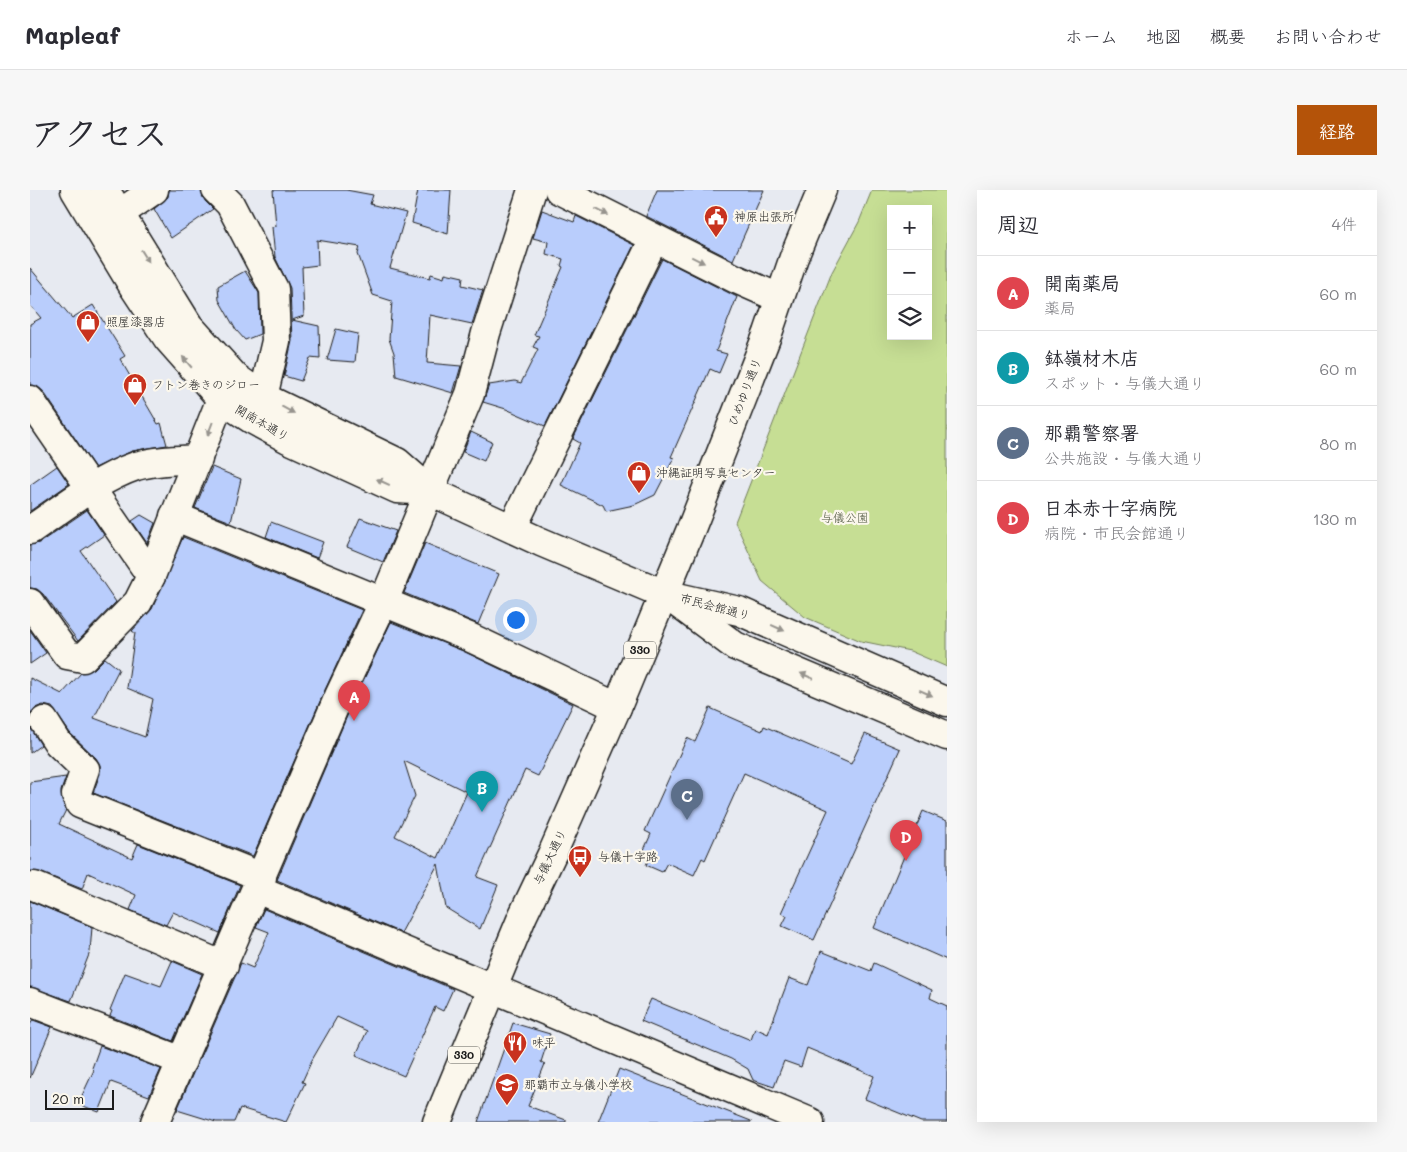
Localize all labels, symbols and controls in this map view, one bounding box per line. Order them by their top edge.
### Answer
text: Mapleaf [25,19,120,50]
text: ホーム [1065,24,1118,48]
text: 地図 [1146,24,1182,48]
text: 概要 [1210,24,1246,48]
text: お問い合わせ [1274,24,1382,48]
button: 経路 [1297,105,1377,155]
text: アクセス [30,109,168,155]
public building icon: 神原出張所 [703,204,729,238]
map controls [887,205,932,340]
button: + [887,205,932,250]
one-way arrow [595,208,610,216]
place label: 神原出張所 [734,208,794,224]
text: 周辺 [997,210,1039,237]
text: 4件 [1332,213,1357,234]
one-way arrow [140,249,149,262]
button: − [887,250,932,295]
one-way arrow [691,256,705,264]
text: 開南薬局 [1044,270,1120,295]
text: A [1007,283,1019,304]
text: 60 m [1320,283,1357,304]
button: layers [887,295,932,340]
text: 薬局 [1044,297,1076,318]
shop icon: 照屋漆器店 [75,309,101,343]
place label: 照屋漆器店 [106,313,166,329]
text: 鉢嶺材木店 [1044,345,1139,370]
street label: ひめゆり通り [724,355,764,428]
one-way arrow [182,356,193,369]
text: B [1008,358,1018,379]
text: 60 m [1320,358,1357,379]
shop icon: フトン巻きのジロー [122,372,148,406]
text: スポット · 与儀大通り [1044,372,1205,393]
place label: フトン巻きのジロー [152,376,260,392]
street label: 開南本通り [233,400,292,444]
one-way arrow [281,406,295,415]
text: 那覇警察署 [1044,420,1139,445]
one-way arrow [206,421,213,436]
text: C [1007,433,1019,454]
text: 80 m [1320,433,1357,454]
text: 公共施設 · 与儀大通り [1044,447,1205,468]
shop icon: 沖縄証明写真センター [626,460,652,494]
place label: 沖縄証明写真センター [656,464,776,480]
one-way arrow [376,478,390,486]
text: 日本赤十字病院 [1044,495,1177,520]
text: D [1007,508,1019,529]
text: 130 m [1313,508,1357,529]
park label: 与儀公園 [821,509,869,525]
text: 病院 · 市民会館通り [1044,522,1189,543]
street label: 市民会館通り [678,589,752,623]
your location [503,607,529,633]
one-way arrow [771,624,785,632]
road number: 330 [624,642,656,658]
one-way arrow [800,672,814,680]
pin: A [338,680,370,721]
one-way arrow [919,690,933,698]
pin: B [466,771,498,812]
pin: C [671,779,703,820]
pin: D [890,820,922,861]
street label: 与儀大通り [529,826,569,887]
bus stop icon: 与儀十字路 [567,844,593,878]
place label: 与儀十字路 [598,848,658,864]
restaurant icon: 味平 [502,1030,528,1064]
place label: 味平 [532,1034,556,1050]
road number: 330 [448,1046,480,1064]
school or university icon: 那覇市立与儀小学校 [494,1072,520,1106]
place label: 那覇市立与儀小学校 [524,1076,632,1092]
scale bar [45,1087,114,1110]
text: 20 m [52,1089,84,1108]

